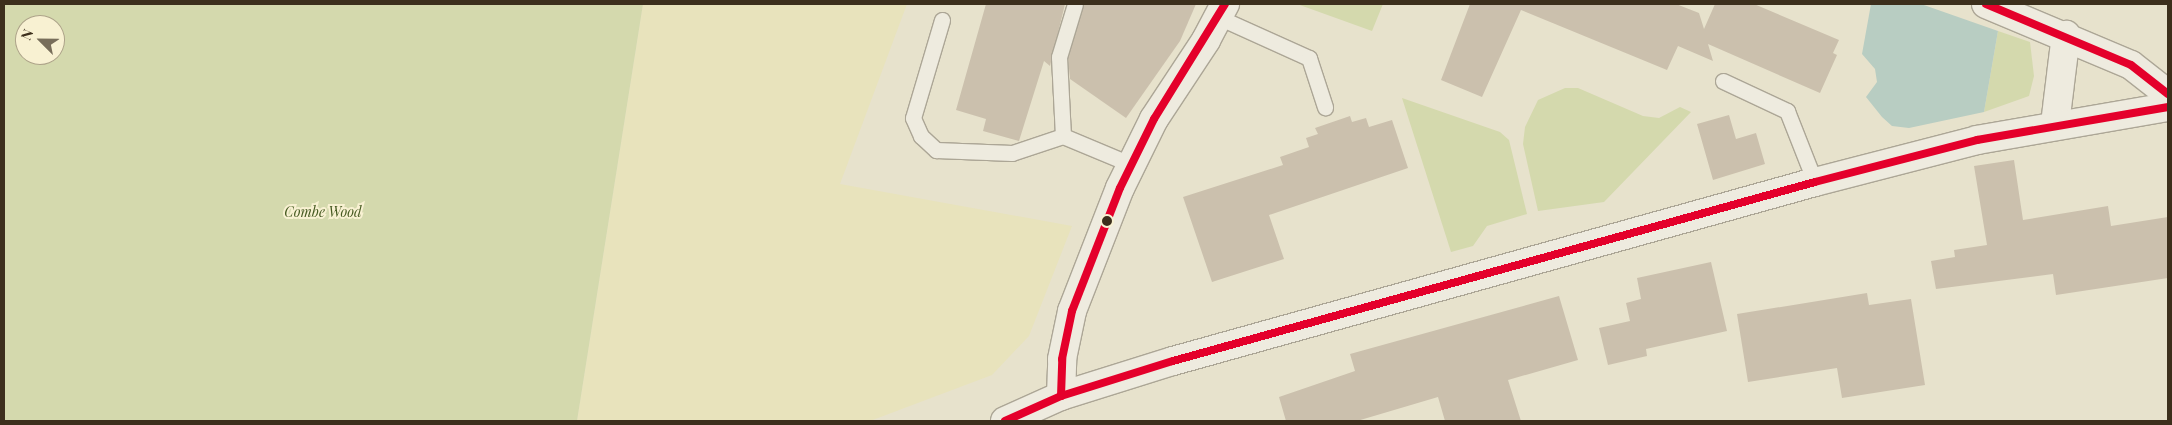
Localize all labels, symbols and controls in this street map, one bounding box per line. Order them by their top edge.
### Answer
north arrow [15,15,65,65]
text: N [16,26,37,43]
park label: Combe Wood [284,204,362,220]
unlabelled marker [1102,216,1112,226]

